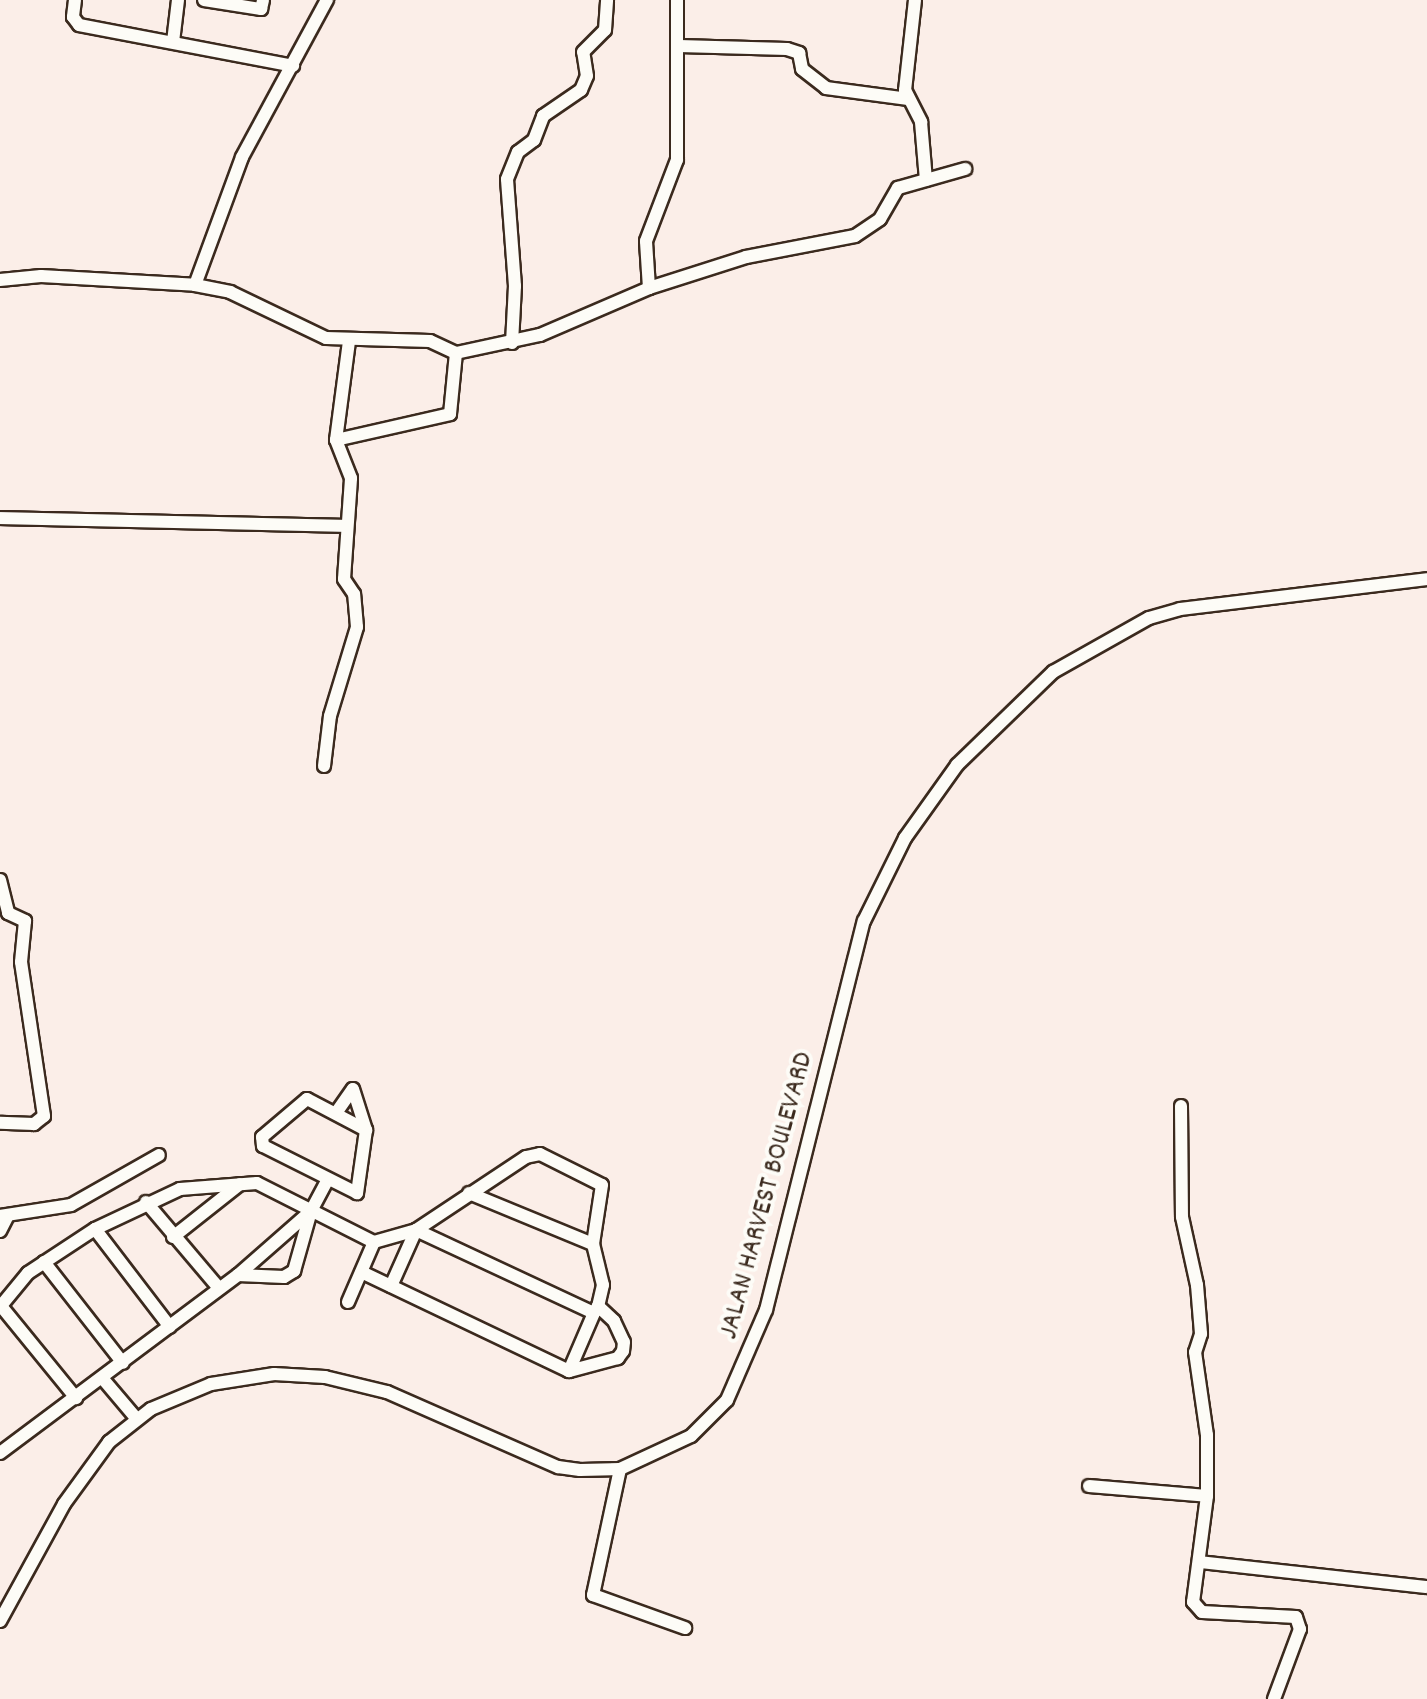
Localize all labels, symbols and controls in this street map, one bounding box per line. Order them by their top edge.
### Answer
street label: JALAN HARVEST BOULEVARD [714,1049,822,1343]

